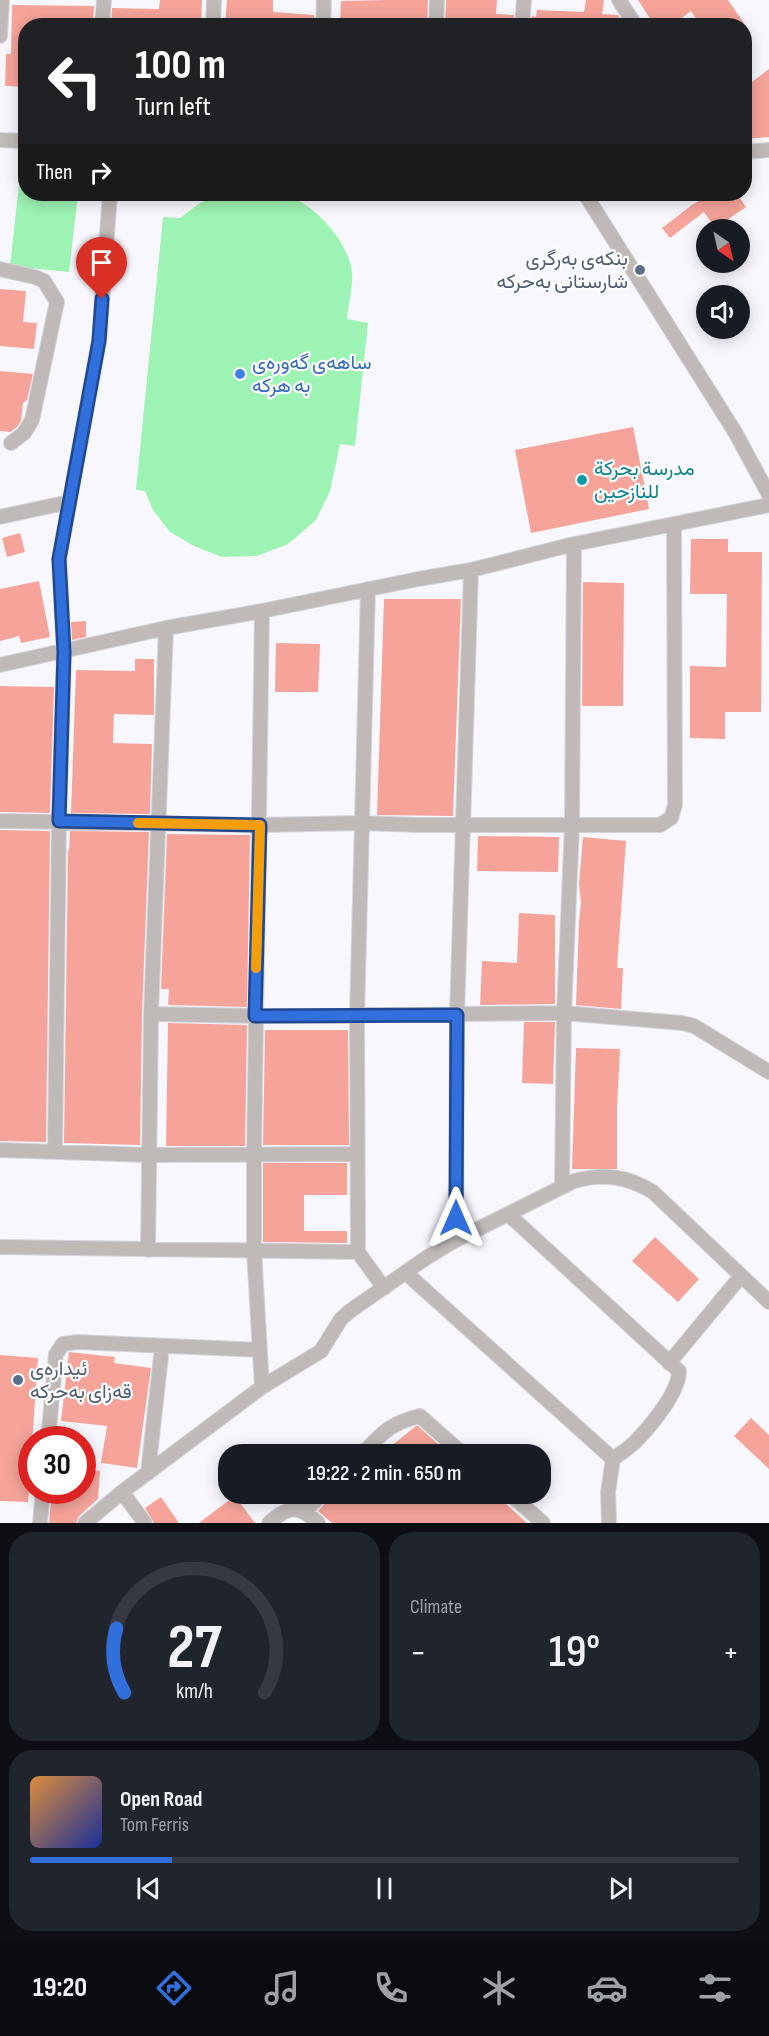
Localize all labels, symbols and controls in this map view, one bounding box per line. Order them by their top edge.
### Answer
text: 100 m [135,40,226,91]
icon: left [36,42,114,120]
text: Turn left [135,91,211,123]
icon: right [84,156,117,189]
text: Then [36,159,72,186]
north arrow [696,219,750,273]
map controls [696,219,750,339]
pin [76,237,127,299]
icon: arrive [85,246,118,279]
place label: بنکەی بەرگری شارستانی بەحرکە [496,247,628,294]
marker: بنکەی بەرگری شارستانی بەحرکە [633,263,647,277]
button: sound [696,285,750,339]
place label: ساهه‌ی گه‌وره‌ی به هركه‌ [252,351,371,398]
marker: ساهه‌ی گه‌وره‌ی به هركه‌ [233,367,247,381]
place label: مدرسة بحركة للنازحين [594,457,695,504]
marker: مدرسة بحركة للنازحين [575,473,589,487]
position arrow [424,1186,488,1250]
place label: ئیدارەی قەزای بەحرکە [30,1357,132,1404]
marker: ئیدارەی قەزای بەحرکە [11,1373,25,1387]
speed limit sign: 30 [18,1426,96,1504]
text: 19:22 · 2 min · 650 m [308,1460,461,1487]
text: Climate [410,1595,462,1619]
text: 27 [167,1611,223,1686]
text: 19° [549,1625,600,1680]
text: − [410,1633,426,1673]
text: + [723,1633,739,1673]
text: km/h [176,1680,213,1705]
text: Open Road [120,1786,202,1813]
text: Tom Ferris [120,1813,189,1837]
icon: previous [132,1872,165,1905]
icon: pause [368,1872,401,1905]
icon: next [604,1872,637,1905]
icon: directions [153,1967,195,2009]
icon: music [261,1967,303,2009]
icon: phone [370,1967,412,2009]
icon: climate [478,1967,520,2009]
icon: car [586,1967,628,2009]
icon: filters [694,1967,736,2009]
text: 19:20 [33,1972,87,2004]

